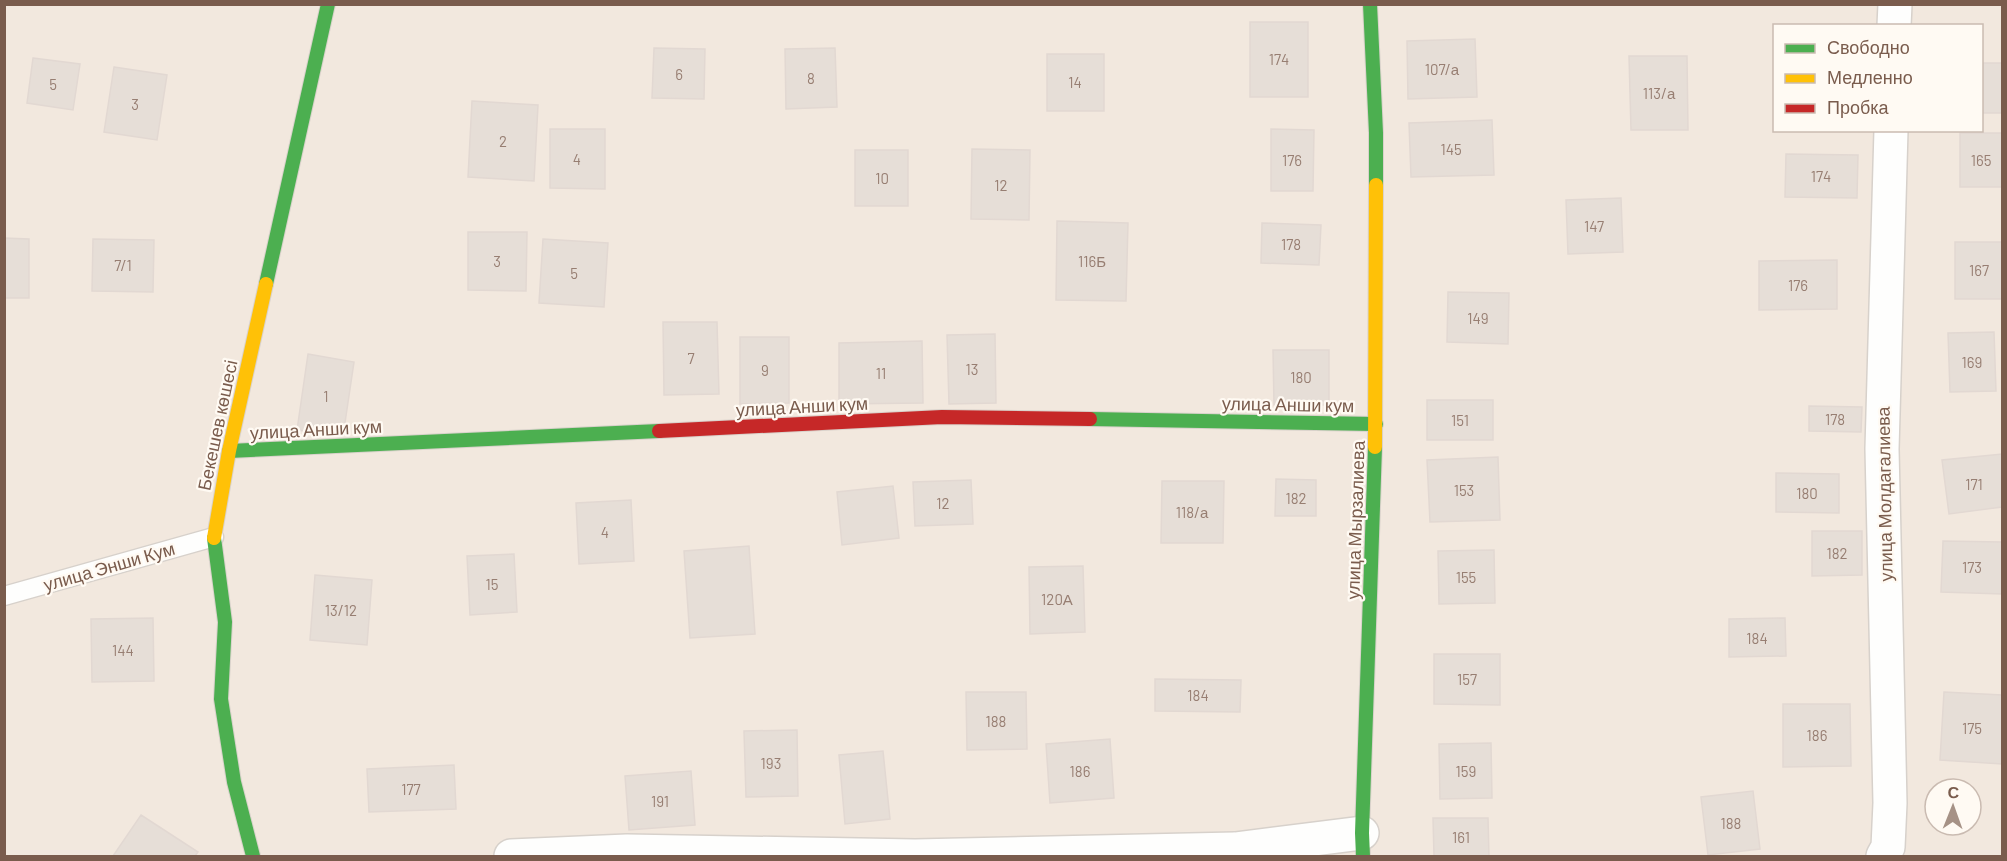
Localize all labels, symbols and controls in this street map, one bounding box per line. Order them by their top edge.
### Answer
legend [1773,24,1983,132]
text: Свободно [1827,36,1910,58]
house number: 174 [1269,50,1289,68]
house number: 107/а [1425,60,1460,78]
house number: 6 [675,65,683,83]
text: Медленно [1827,66,1913,88]
house number: 8 [807,69,815,87]
house number: 14 [1068,73,1082,91]
house number: 5 [49,75,57,93]
house number: 113/а [1643,84,1676,102]
house number: 3 [131,95,139,113]
text: Пробка [1827,96,1890,118]
house number: 2 [499,132,507,150]
house number: 145 [1440,140,1462,158]
house number: 4 [573,150,581,168]
house number: 176 [1282,151,1302,169]
house number: 165 [1971,151,1991,169]
house number: 174 [1811,167,1831,185]
house number: 10 [875,169,889,187]
house number: 12 [994,176,1008,194]
house number: 147 [1584,217,1604,235]
house number: 178 [1281,235,1301,253]
house number: 3 [493,252,501,270]
house number: 116Б [1078,252,1106,270]
house number: 7/1 [114,256,132,274]
house number: 167 [1969,261,1989,279]
house number: 5 [570,264,578,282]
house number: 176 [1788,276,1808,294]
house number: 149 [1467,309,1489,327]
house number: 7 [687,349,695,367]
house number: 169 [1962,353,1982,371]
street label: Бекешев көшесі [192,358,242,492]
house number: 13 [966,360,978,378]
house number: 9 [761,361,769,379]
house number: 11 [876,364,886,382]
house number: 180 [1290,368,1312,386]
house number: 1 [323,387,329,405]
street label: улица Анши кум [735,392,869,420]
street label: улица Анши кум [1222,392,1354,416]
street label: улица Молдагалиева [1871,405,1897,582]
house number: 178 [1825,410,1845,428]
house number: 151 [1451,411,1469,429]
street label: улица Анши кум [249,415,383,443]
street label: улица Мырзалиева [1341,439,1369,600]
house number: 171 [1965,475,1983,493]
house number: 153 [1454,481,1474,499]
house number: 180 [1796,484,1818,502]
house number: 182 [1285,489,1307,507]
house number: 12 [936,494,950,512]
house number: 118/а [1176,503,1209,521]
house number: 4 [601,523,609,541]
street label: улица Энши Кум [41,537,177,595]
house number: 182 [1826,544,1848,562]
house number: 173 [1962,558,1982,576]
house number: 155 [1456,568,1476,586]
house number: 15 [486,575,498,593]
house number: 120А [1041,590,1073,608]
house number: 13/12 [325,601,357,619]
house number: 184 [1746,629,1768,647]
house number: 144 [112,641,134,659]
house number: 157 [1457,670,1477,688]
house number: 184 [1187,686,1209,704]
house number: 188 [986,712,1006,730]
house number: 175 [1962,719,1982,737]
house number: 186 [1807,726,1827,744]
house number: 193 [761,754,781,772]
house number: 186 [1070,762,1090,780]
house number: 159 [1456,762,1476,780]
north arrow [1923,777,1983,837]
house number: 177 [401,780,421,798]
text: С [1947,782,1960,801]
house number: 191 [651,792,669,810]
house number: 188 [1721,814,1741,832]
house number: 161 [1452,828,1470,846]

